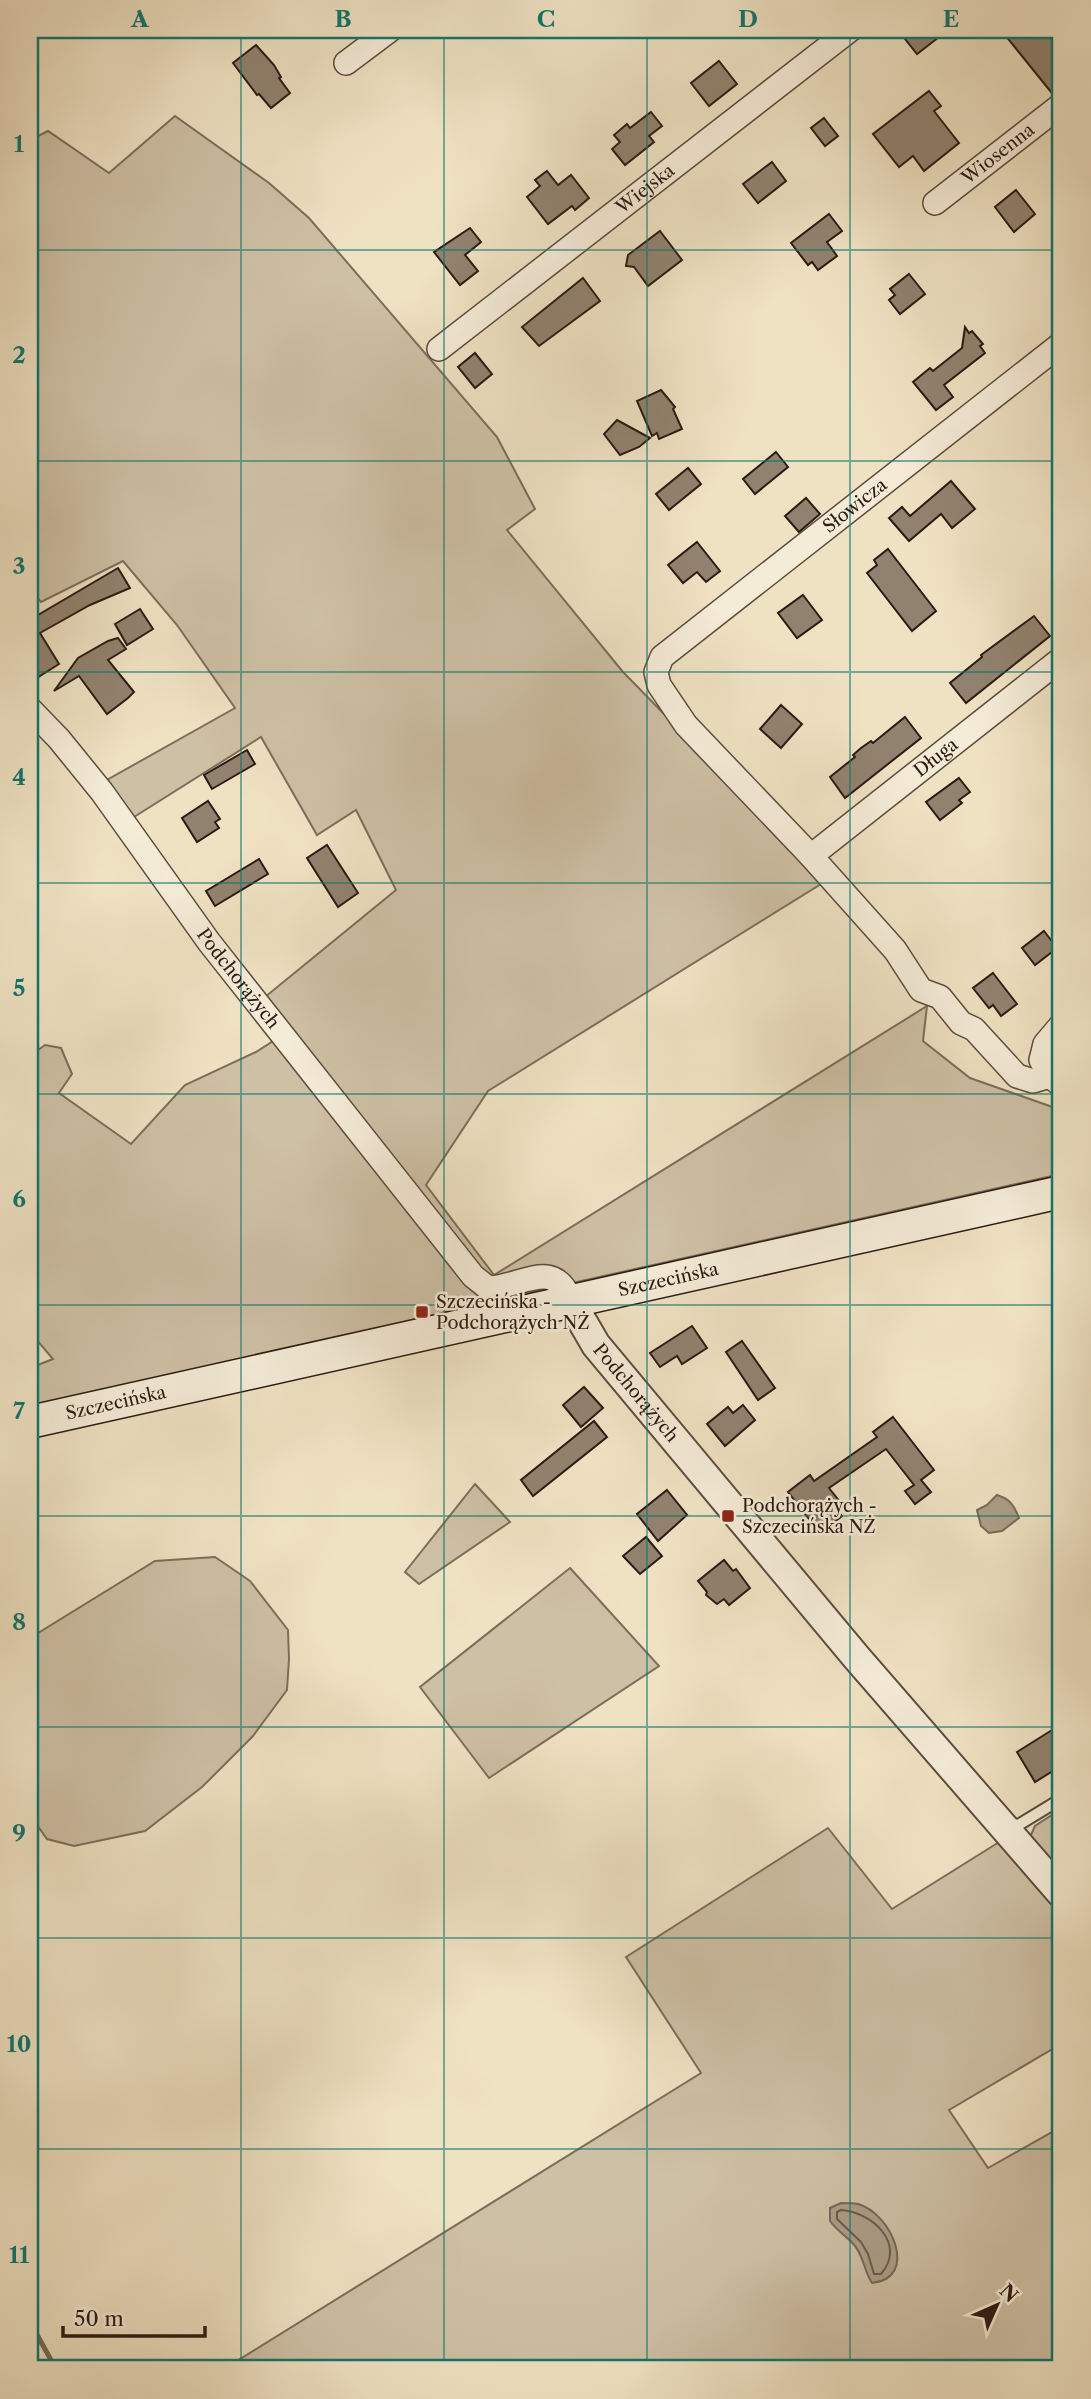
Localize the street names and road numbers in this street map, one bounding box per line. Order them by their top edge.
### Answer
street label: Wiosenna [957,118,1039,190]
street label: Wiejska [611,159,679,219]
street label: Słowicza [818,473,892,538]
street label: Długa [909,733,963,782]
street label: Podchorążych [192,924,284,1033]
street label: Szczecińska [616,1258,721,1301]
street label: Podchorążych [588,1339,683,1447]
street label: Szczecińska [64,1381,169,1425]

